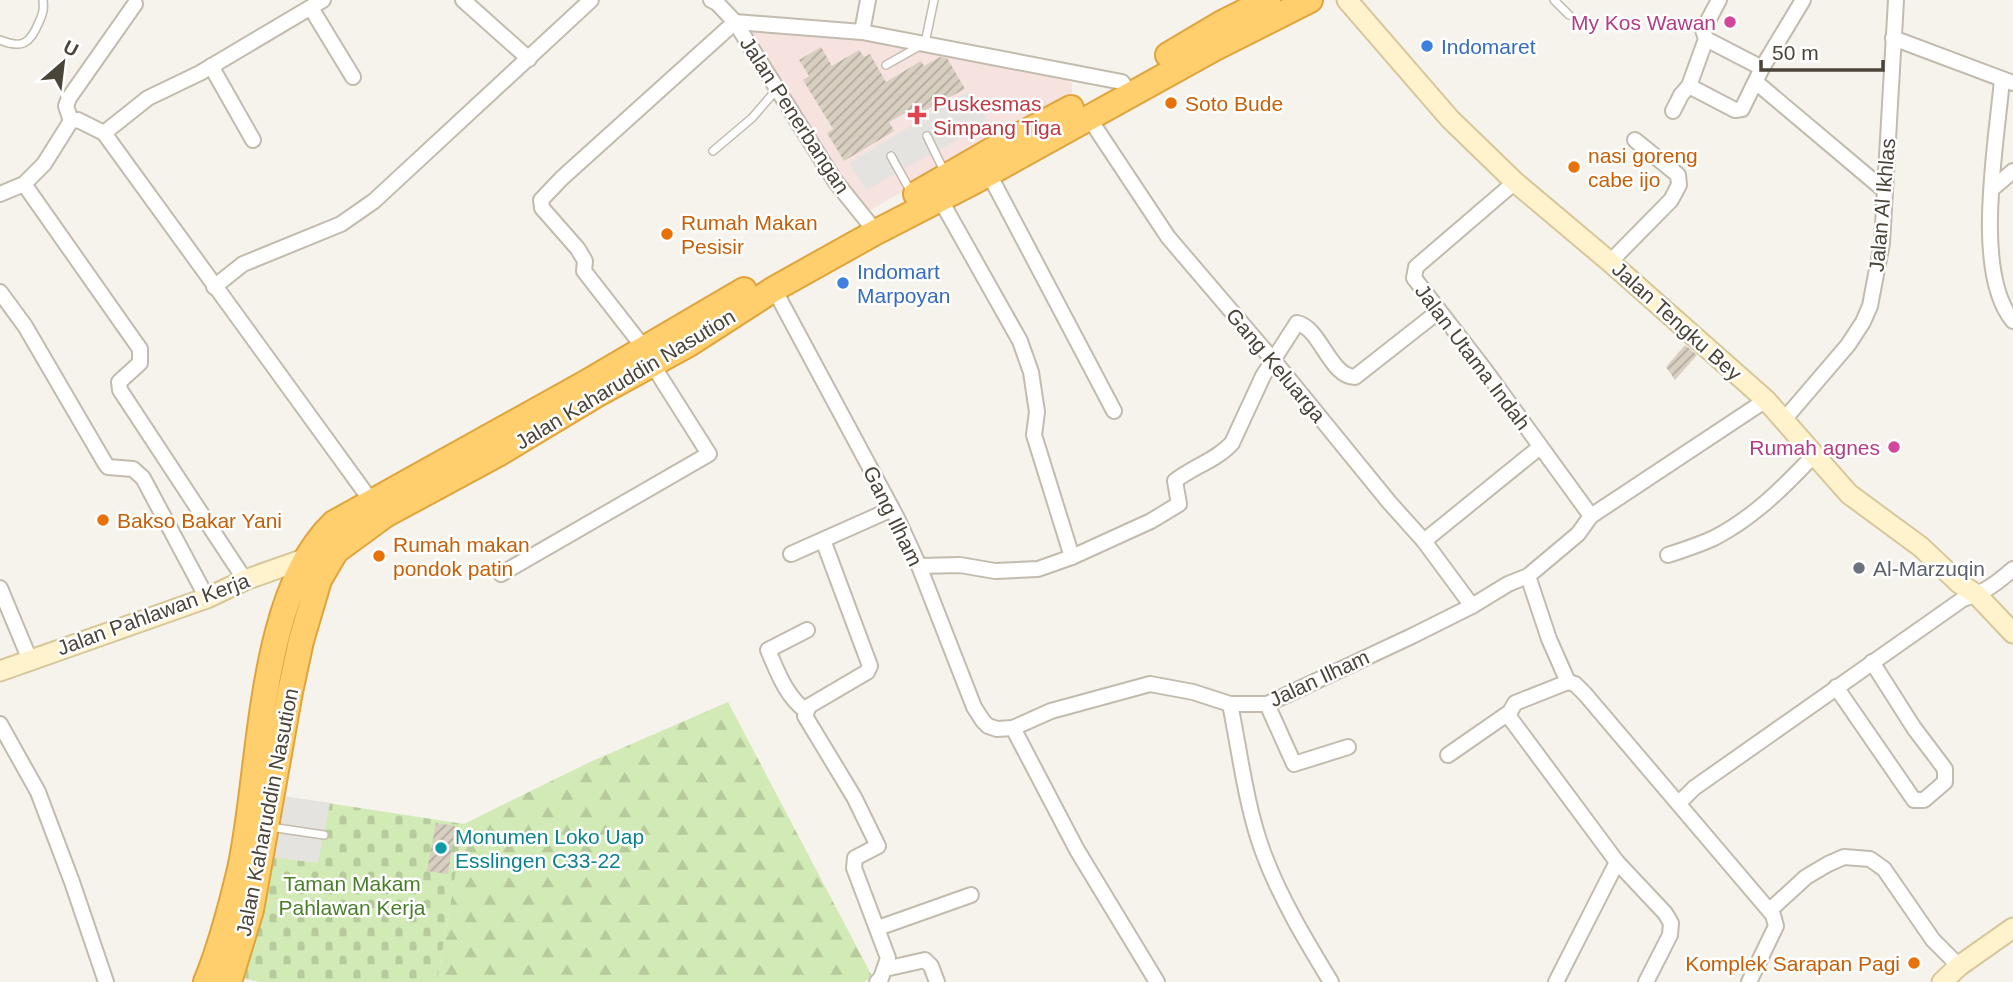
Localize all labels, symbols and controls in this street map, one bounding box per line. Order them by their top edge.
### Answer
place label: My Kos Wawan [1571,11,1716,34]
marker: My Kos Wawan [1722,14,1738,30]
north arrow [28,28,98,98]
scale bar [1761,28,1884,72]
street label: Jalan Penerbangan [736,32,854,198]
place label: Indomaret [1441,35,1536,58]
text: U [60,36,82,61]
marker: Indomaret [1419,38,1435,54]
text: 50 m [1772,41,1819,64]
place label: Puskesmas Simpang Tiga [933,92,1062,139]
place label: Soto Bude [1185,92,1283,115]
marker: Soto Bude [1163,95,1179,111]
marker: Puskesmas Simpang Tiga [907,105,927,125]
street label: Jalan Al Ikhlas [1865,137,1899,273]
place label: nasi goreng cabe ijo [1588,144,1698,191]
marker: nasi goreng cabe ijo [1566,159,1582,175]
place label: Rumah Makan Pesisir [681,211,818,258]
marker: Rumah Makan Pesisir [659,226,675,242]
street label: Jalan Tengku Bey [1608,257,1747,385]
place label: Indomart Marpoyan [857,260,950,307]
marker: Indomart Marpoyan [835,275,851,291]
street label: Jalan Utama Indah [1411,280,1535,434]
street label: Gang Keluarga [1222,303,1330,427]
street label: Jalan Kaharuddin Nasution [511,304,739,454]
place label: Rumah agnes [1749,436,1880,459]
marker: Rumah agnes [1886,439,1902,455]
street label: Gang Ilham [859,462,927,570]
place label: Bakso Bakar Yani [117,509,282,532]
marker: Bakso Bakar Yani [95,512,111,528]
place label: Rumah makan pondok patin [393,533,530,580]
marker: Rumah makan pondok patin [371,548,387,564]
place label: Al-Marzuqin [1873,557,1985,580]
marker: Al-Marzuqin [1851,560,1867,576]
street label: Jalan Pahlawan Kerja [54,568,253,660]
street label: Jalan Ilham [1265,645,1373,711]
street label: Jalan Kaharuddin Nasution [232,686,302,938]
place label: Monumen Loko Uap Esslingen C33-22 [455,825,644,872]
marker: Monumen Loko Uap Esslingen C33-22 [433,840,449,856]
park label: Taman Makam Pahlawan Kerja [278,872,426,919]
place label: Komplek Sarapan Pagi [1685,952,1900,975]
marker: Komplek Sarapan Pagi [1906,955,1922,971]

